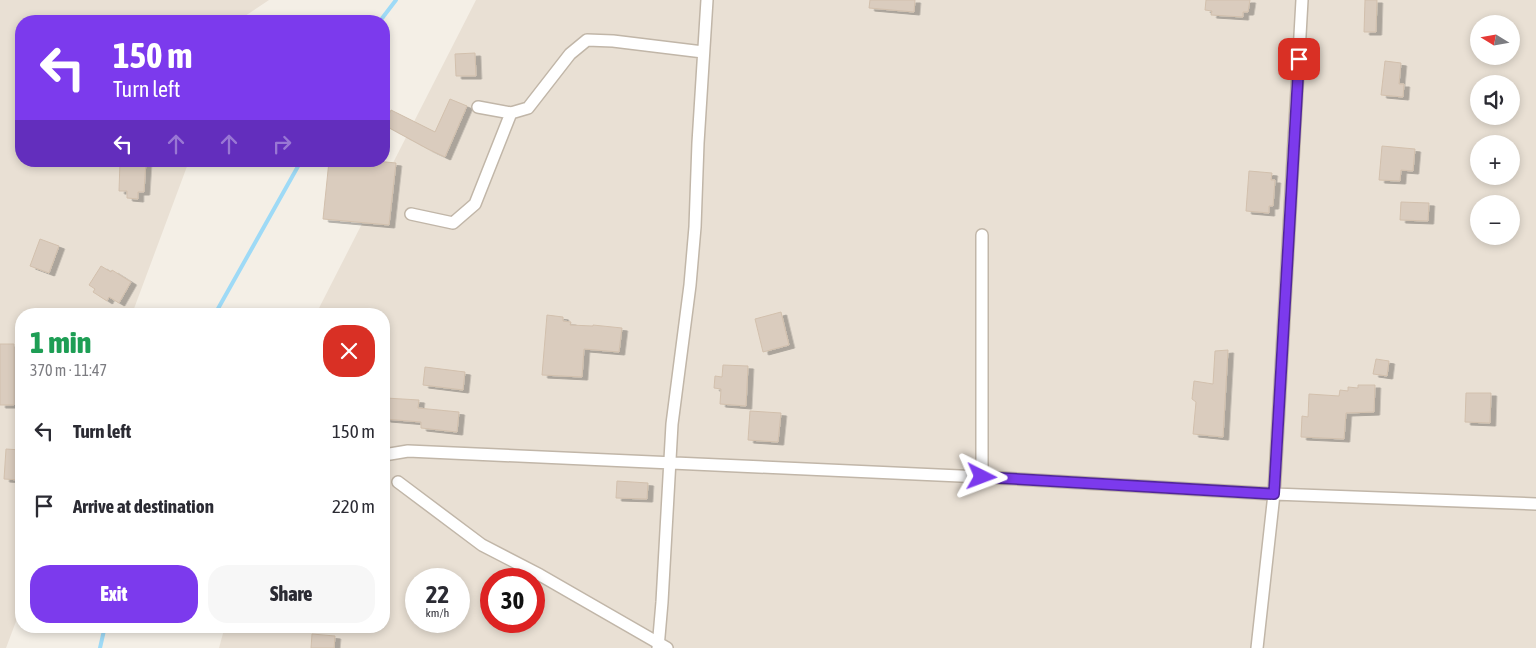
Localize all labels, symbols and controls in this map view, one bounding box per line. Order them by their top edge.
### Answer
north arrow [1470,15,1520,65]
map controls [1470,15,1520,245]
icon: left [30,35,95,100]
text: 150 m [113,35,192,75]
pin [1278,38,1320,80]
icon: arrive [1285,45,1313,73]
button: sound [1470,75,1520,125]
text: Turn left [113,76,180,102]
icon: left [109,130,137,158]
icon: ahead [162,130,190,158]
icon: ahead [215,130,243,158]
icon: right [268,130,296,158]
button: + [1470,135,1520,185]
button: − [1470,195,1520,245]
text: 1 min [30,325,91,359]
button: close [323,325,375,377]
text: 370 m · 11:47 [30,361,107,379]
icon: left [30,417,58,445]
text: Turn left [73,420,131,442]
text: 150 m [332,420,375,442]
position arrow [955,450,1007,502]
icon: arrive [30,492,58,520]
text: Arrive at destination [73,495,214,517]
text: 220 m [332,495,375,517]
button: Exit [30,565,198,623]
button: Share [208,565,375,623]
speed limit sign: 30 [480,568,545,633]
text: 22 [426,580,449,608]
text: km/h [426,606,449,620]

